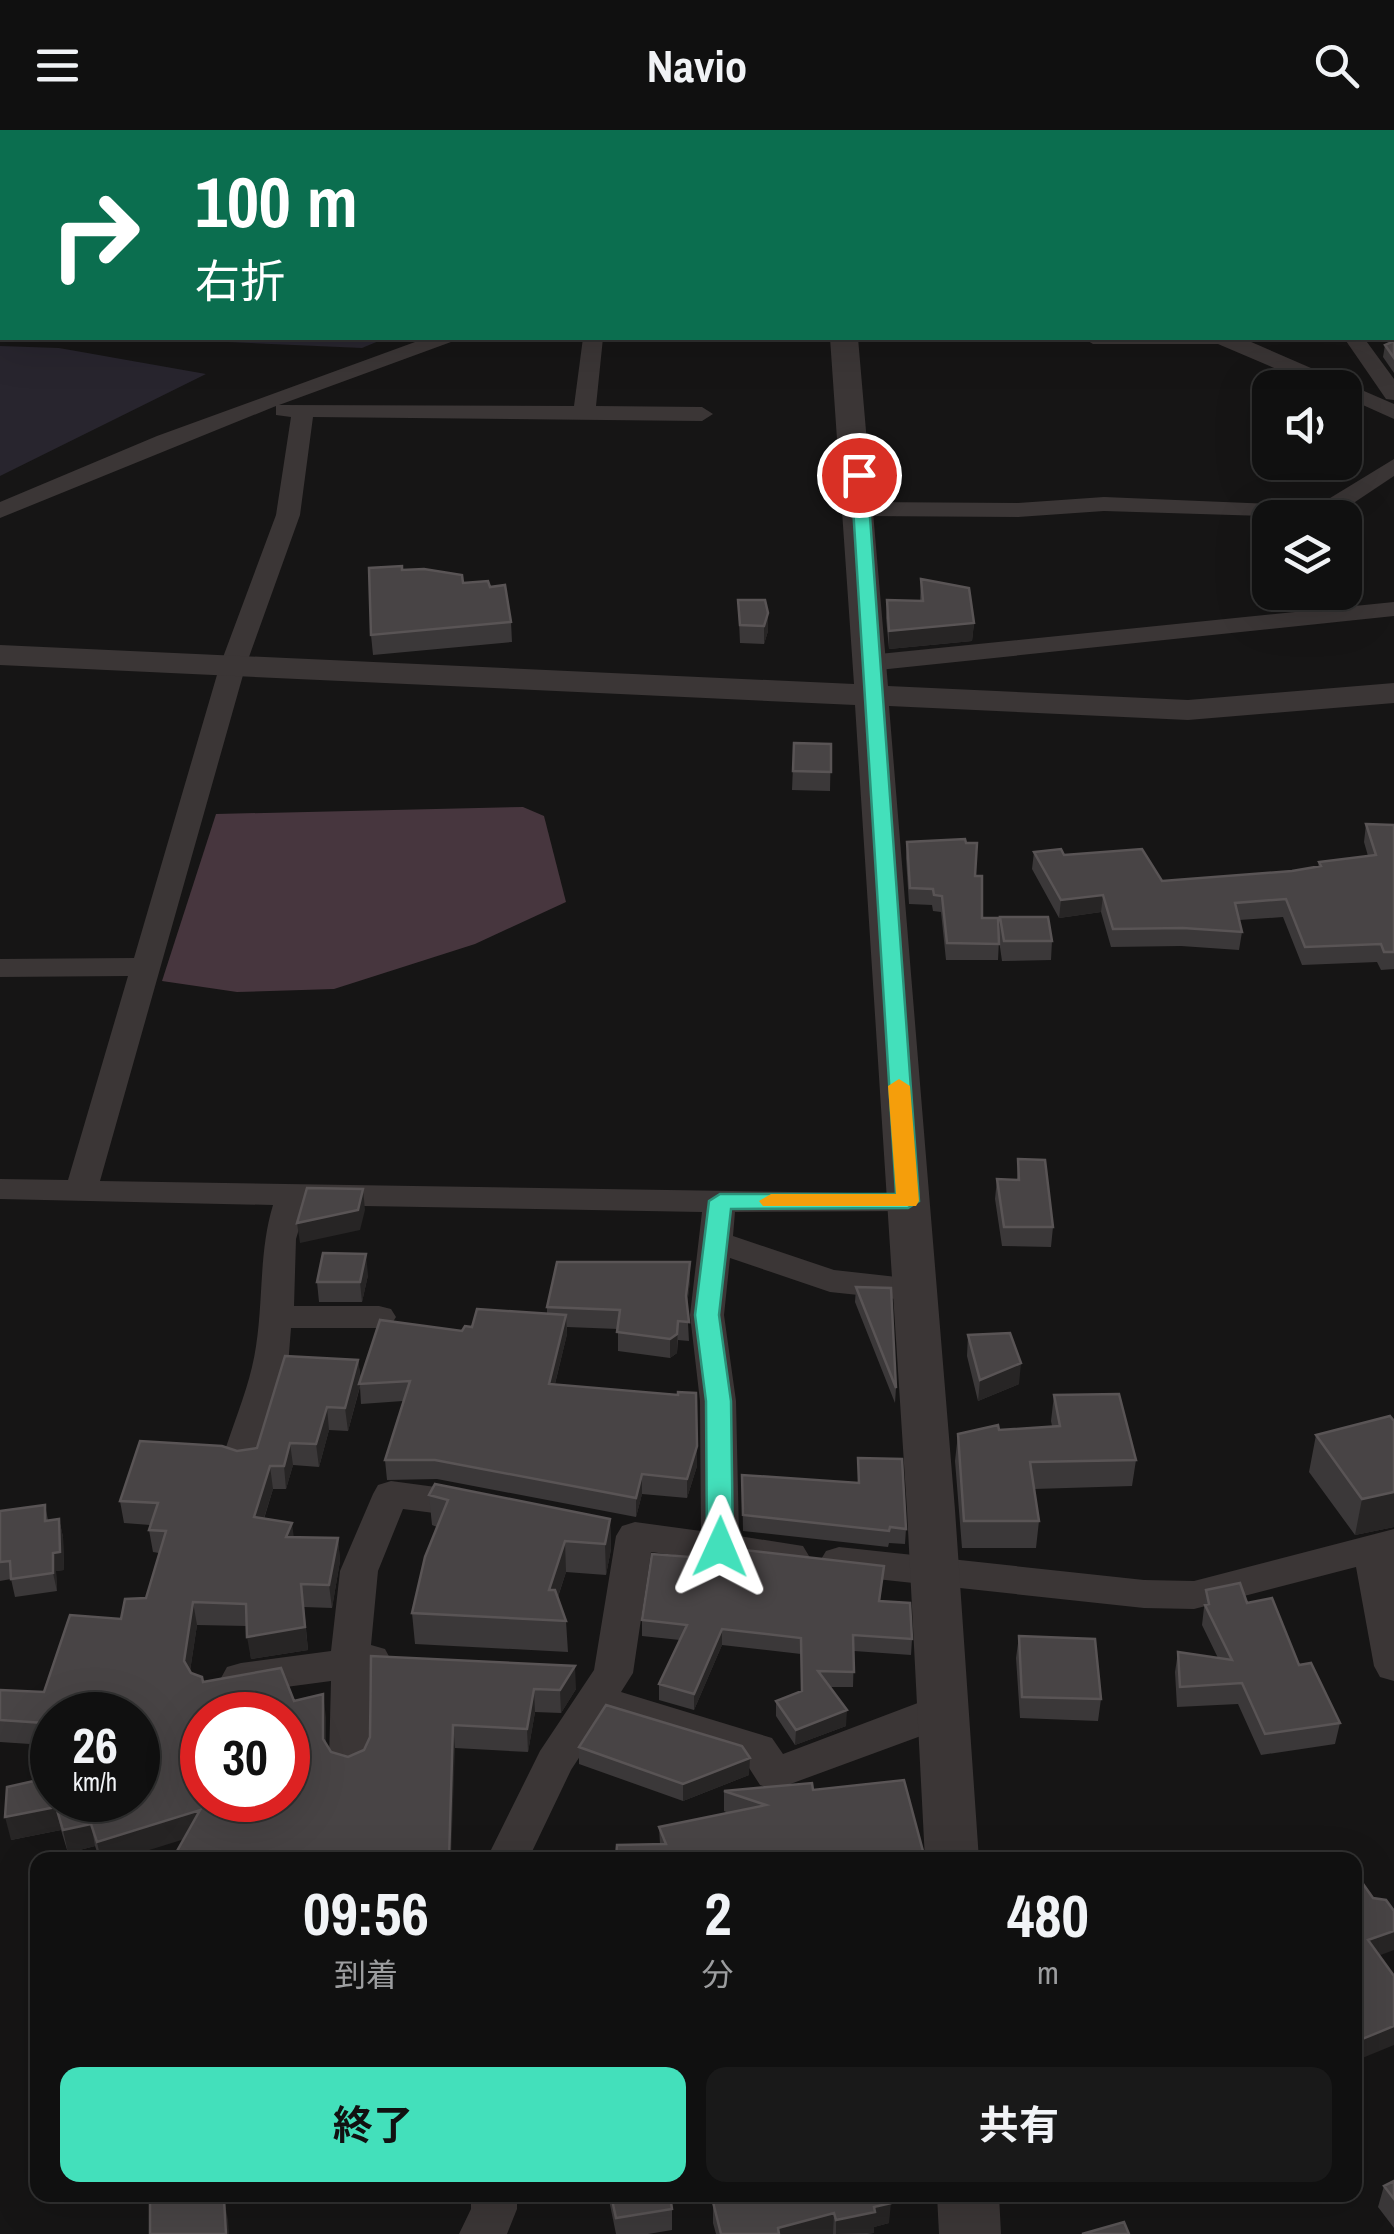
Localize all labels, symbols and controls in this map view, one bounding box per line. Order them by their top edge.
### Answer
text: Navio [647,35,747,96]
icon: menu [30,38,85,93]
icon: search [1309,38,1364,93]
text: 100 m [195,155,358,249]
icon: right [30,170,160,300]
text: 右折 [195,250,285,311]
map controls [1252,370,1362,610]
button: sound [1252,370,1362,480]
pin [817,433,902,518]
icon: arrive [832,448,887,503]
button: layers [1252,500,1362,610]
position arrow [668,1495,772,1599]
speed limit sign: 30 [180,1692,310,1822]
text: 26 [72,1711,118,1779]
text: km/h [73,1765,117,1799]
text: 09:56 [303,1873,429,1954]
text: 2 [704,1873,732,1954]
text: 480 [1007,1875,1089,1956]
text: m [1037,1951,1059,1994]
text: 到着 [334,1953,398,1996]
text: 分 [702,1953,734,1996]
button: 終了 [60,2067,686,2182]
button: 共有 [706,2067,1332,2182]

